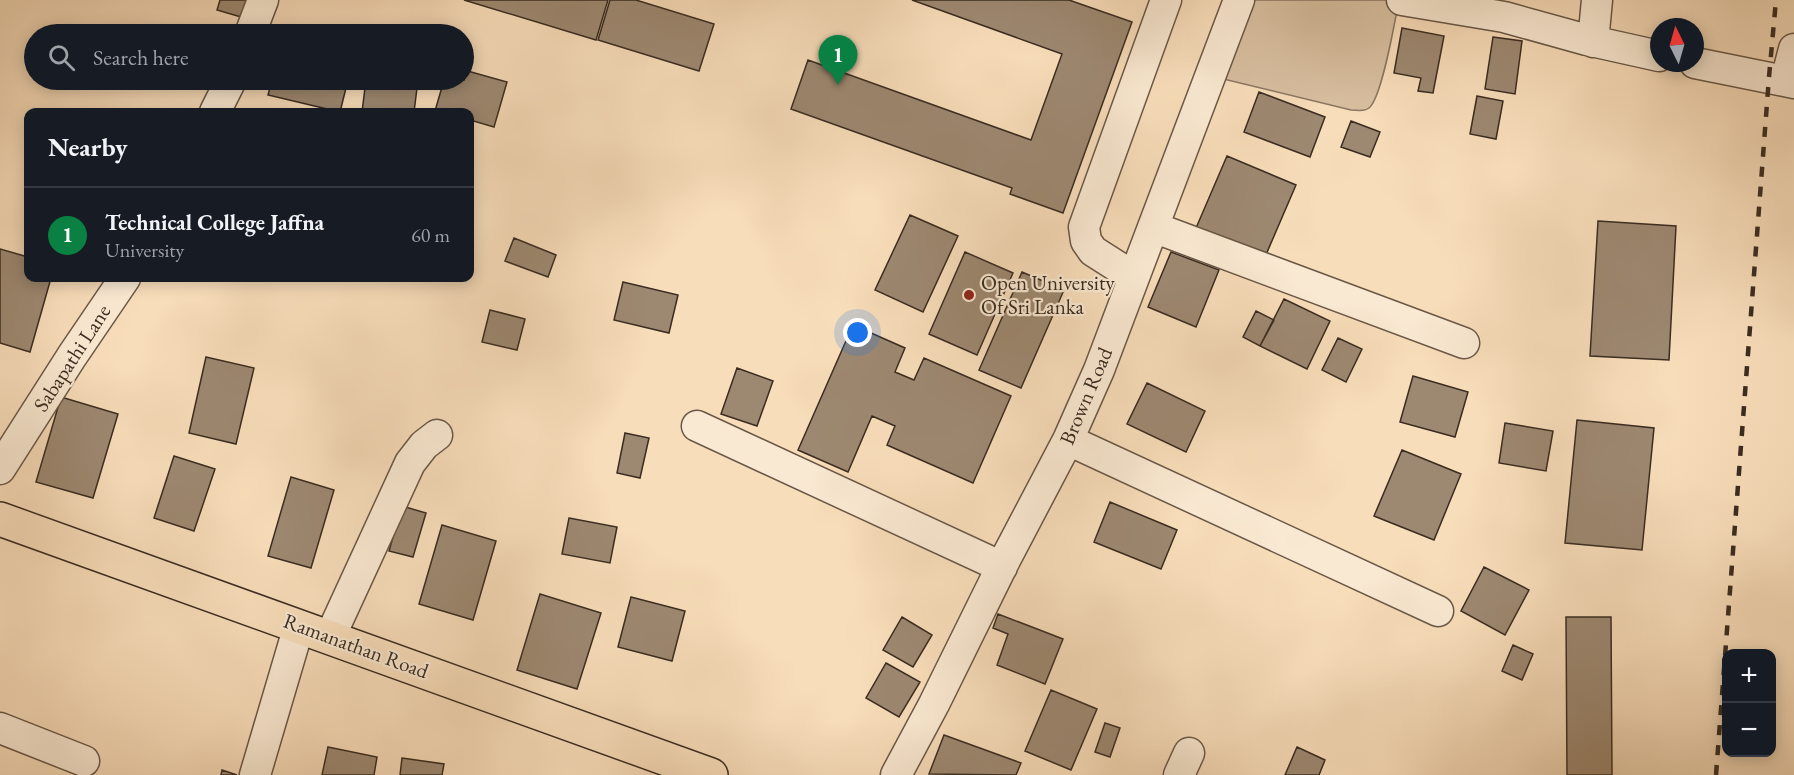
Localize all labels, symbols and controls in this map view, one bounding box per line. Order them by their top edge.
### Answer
north arrow [1650,18,1704,72]
search box [24,24,474,90]
pin: 1 [818,36,858,85]
icon: search [45,41,78,74]
text: Search here [93,43,188,72]
text: Nearby [48,130,128,164]
text: Technical College Jaffna [105,208,324,237]
text: 1 [62,222,73,248]
text: 60 m [411,222,450,248]
text: University [105,237,184,263]
place label: Open University Of Sri Lanka [981,269,1116,320]
marker: Open University Of Sri Lanka [962,288,976,302]
street label: Sabapathi Lane [27,299,116,416]
your location [843,318,872,347]
street label: Brown Road [1053,343,1118,449]
street label: Ramanathan Road [280,607,433,684]
map controls [1722,649,1776,757]
button: + [1722,649,1776,703]
button: − [1722,703,1776,757]

